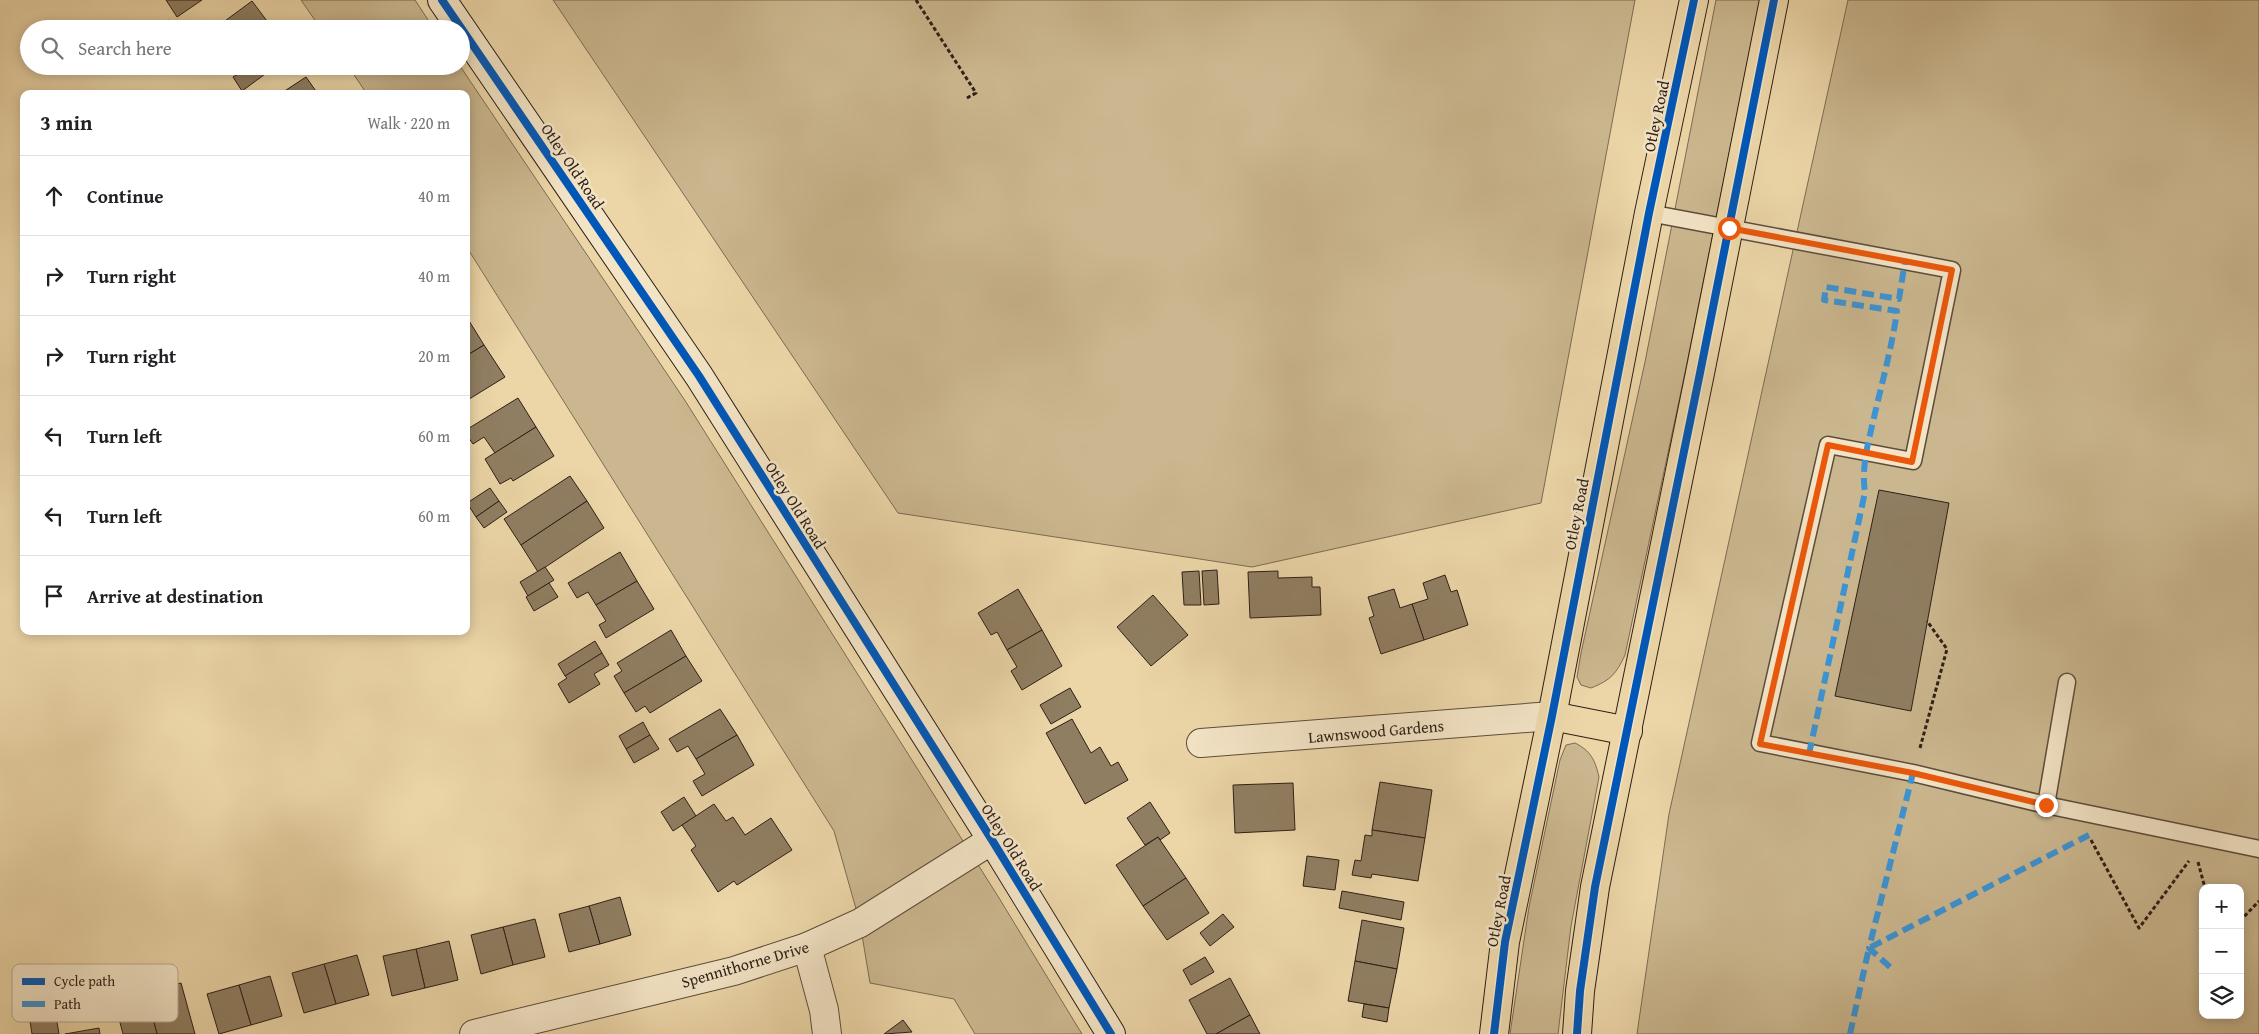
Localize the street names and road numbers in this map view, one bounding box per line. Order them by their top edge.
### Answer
street label: Otley Road [1637,78,1675,154]
street label: Otley Old Road [535,118,611,214]
street label: Otley Old Road [760,457,833,554]
street label: Otley Road [1557,476,1595,552]
street label: Lawnswood Gardens [1307,713,1445,749]
street label: Otley Old Road [976,799,1049,896]
street label: Otley Road [1479,873,1517,949]
street label: Spennithorne Drive [678,934,812,994]

